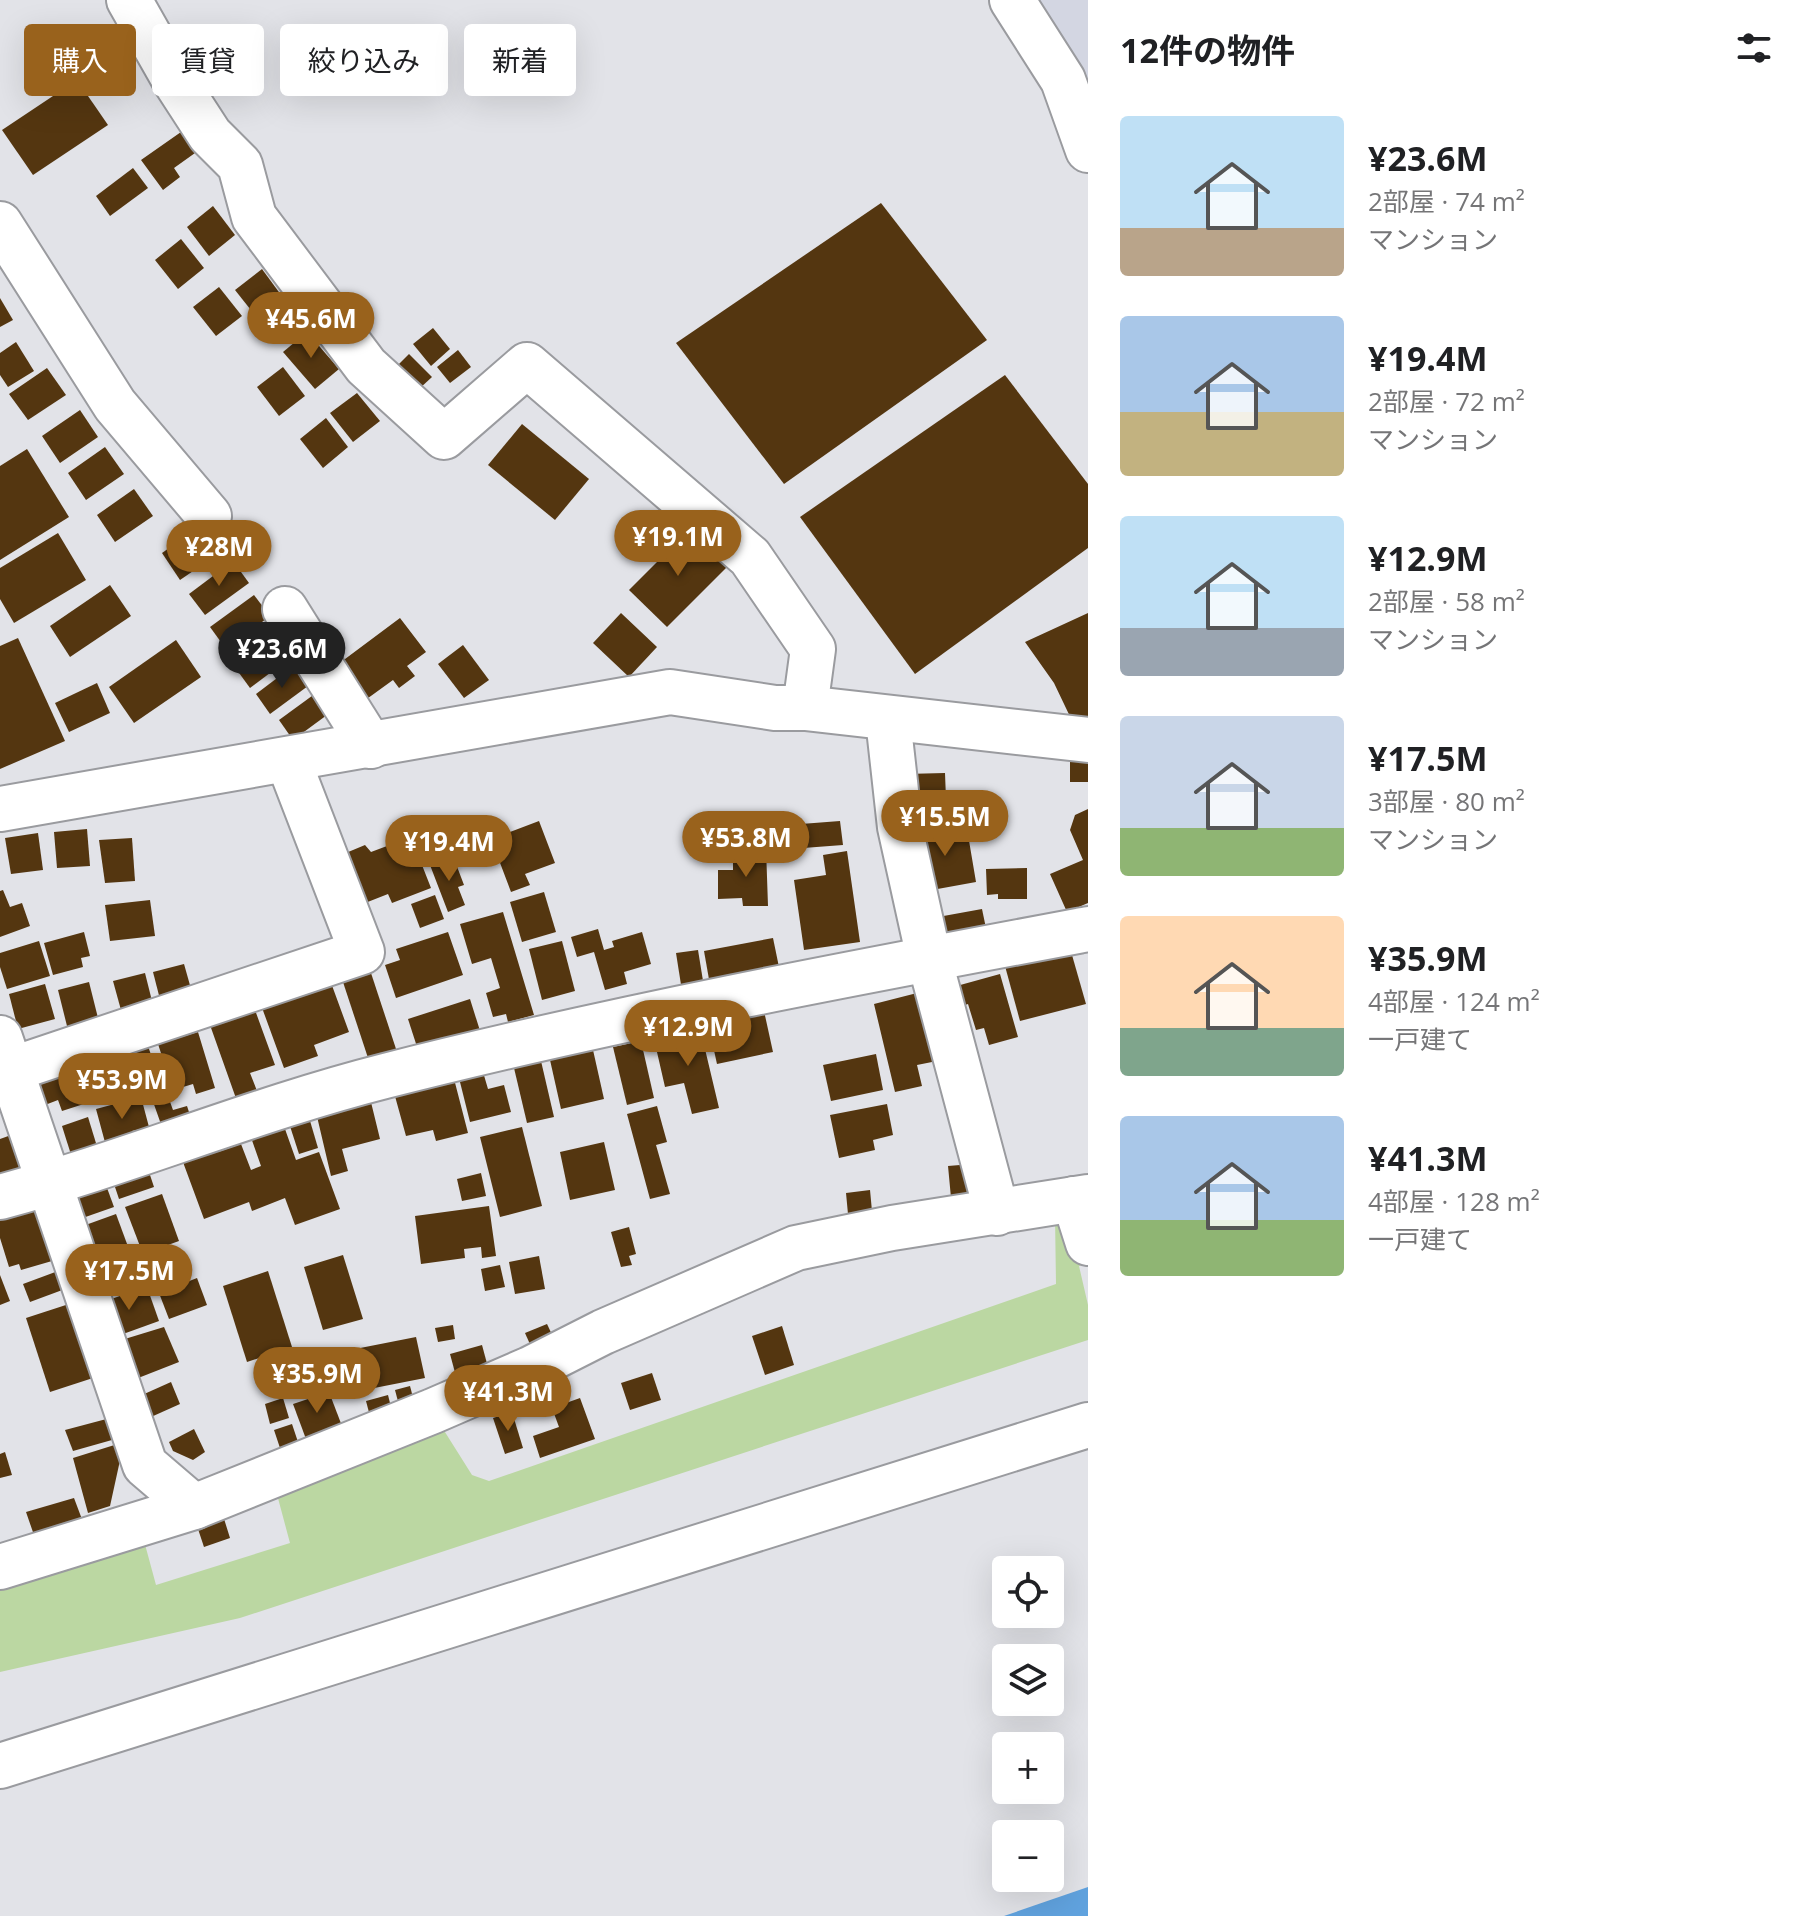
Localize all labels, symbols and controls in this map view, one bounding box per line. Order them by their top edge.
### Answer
chip: 購入 [24,24,136,96]
chip: 賃貸 [152,24,264,96]
chip: 絞り込み [280,24,448,96]
chip: 新着 [464,24,576,96]
icon: filters [1732,26,1776,70]
text: 12件の物件 [1120,27,1295,73]
text: ¥23.6M [1368,135,1488,181]
icon: home [1184,148,1280,244]
text: 2部屋 · 74 m² [1368,183,1525,219]
text: マンション [1368,221,1498,257]
pin: ¥45.6M [246,292,376,360]
text: ¥45.6M [265,300,357,336]
text: ¥19.4M [1368,335,1488,381]
icon: home [1184,348,1280,444]
text: 2部屋 · 72 m² [1368,383,1525,419]
text: マンション [1368,421,1498,457]
pin: ¥19.1M [613,510,743,578]
text: ¥19.1M [632,518,724,554]
pin: ¥28M [172,520,266,588]
text: ¥28M [184,528,254,564]
text: ¥12.9M [1368,535,1488,581]
icon: home [1184,548,1280,644]
text: 2部屋 · 58 m² [1368,583,1525,619]
text: マンション [1368,621,1498,657]
pin: ¥23.6M [217,622,347,690]
text: ¥23.6M [236,630,328,666]
text: ¥17.5M [1368,735,1488,781]
icon: home [1184,748,1280,844]
text: 3部屋 · 80 m² [1368,783,1525,819]
pin: ¥15.5M [880,790,1010,858]
text: ¥15.5M [899,798,991,834]
pin: ¥53.8M [681,811,811,879]
pin: ¥19.4M [384,815,514,883]
text: ¥53.8M [700,819,792,855]
text: マンション [1368,821,1498,857]
text: ¥19.4M [403,823,495,859]
text: ¥35.9M [1368,935,1488,981]
icon: home [1184,948,1280,1044]
text: 4部屋 · 124 m² [1368,983,1540,1019]
pin: ¥12.9M [623,1000,753,1068]
text: ¥12.9M [642,1008,734,1044]
text: 一戸建て [1368,1021,1472,1057]
pin: ¥53.9M [57,1053,187,1121]
text: ¥53.9M [76,1061,168,1097]
text: ¥41.3M [1368,1135,1488,1181]
icon: home [1184,1148,1280,1244]
text: 4部屋 · 128 m² [1368,1183,1540,1219]
text: 一戸建て [1368,1221,1472,1257]
pin: ¥17.5M [64,1244,194,1312]
text: ¥17.5M [83,1252,175,1288]
pin: ¥35.9M [252,1347,382,1415]
text: ¥35.9M [271,1355,363,1391]
pin: ¥41.3M [443,1365,573,1433]
text: ¥41.3M [462,1373,554,1409]
map controls [992,1556,1064,1892]
button: locate [992,1556,1064,1628]
button: layers [992,1644,1064,1716]
button: + [992,1732,1064,1804]
button: − [992,1820,1064,1892]

